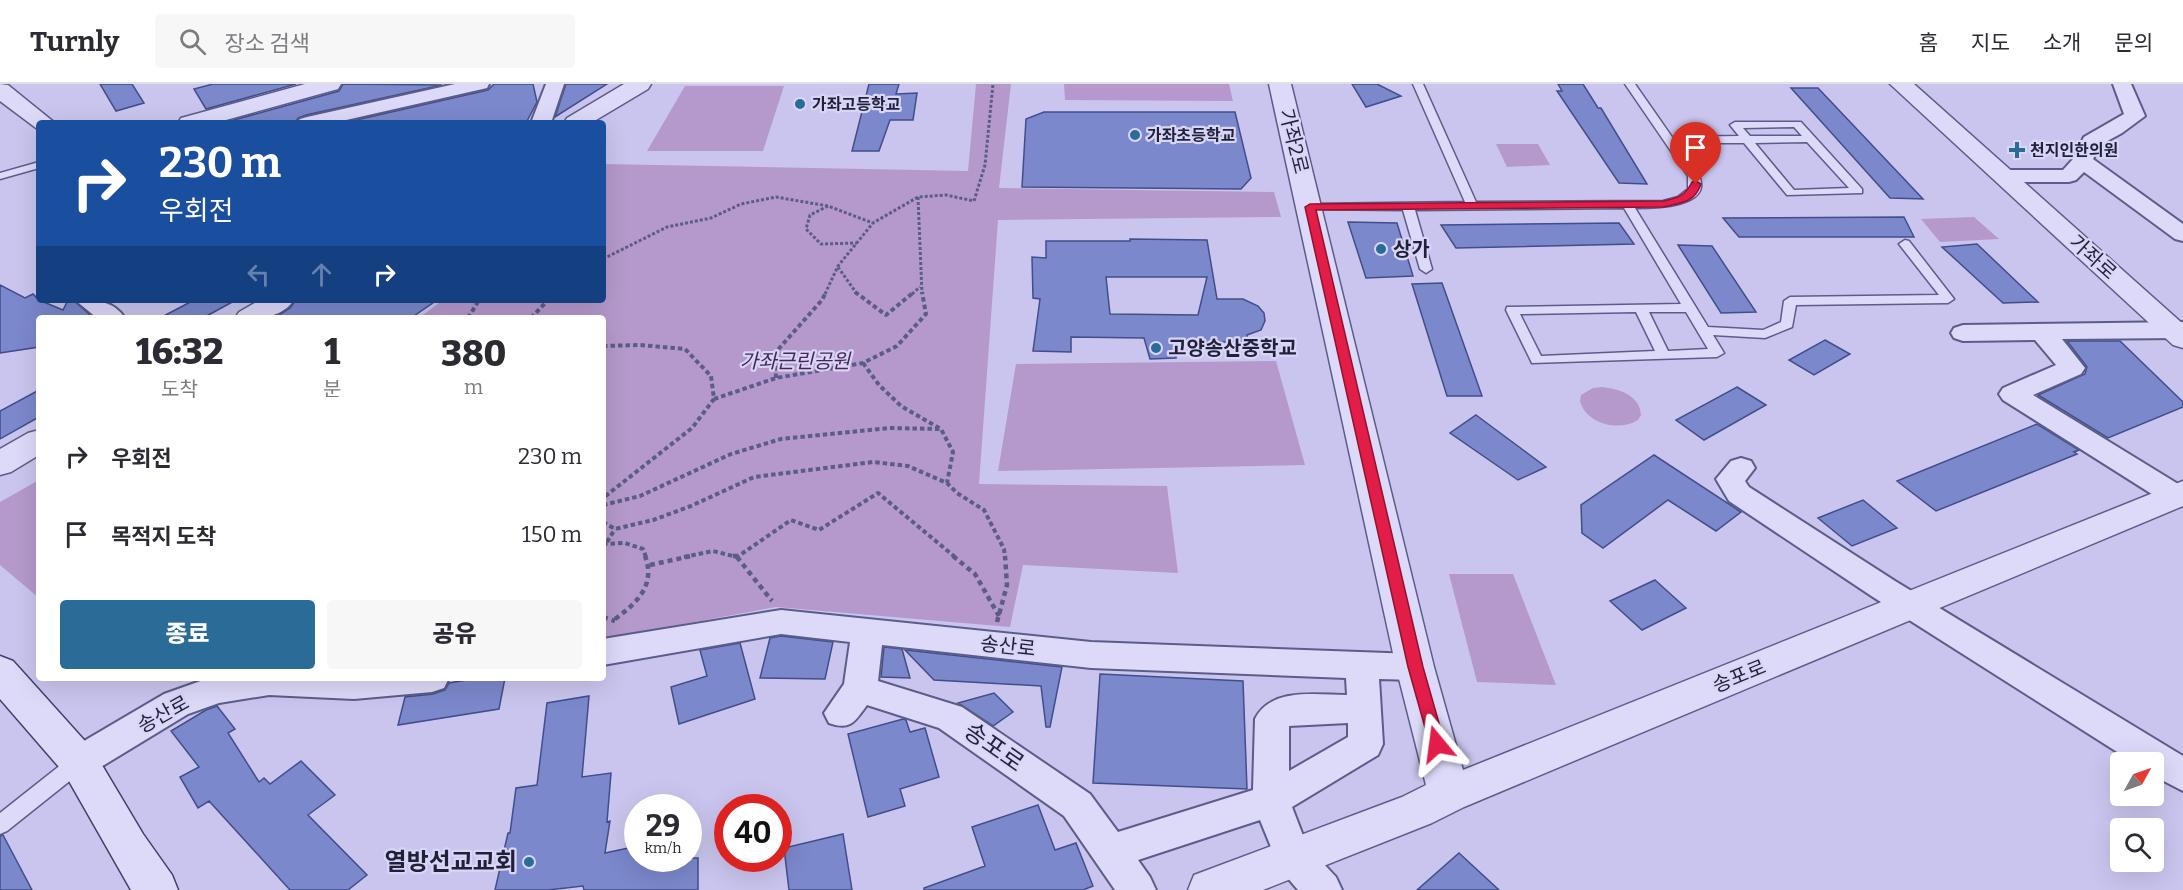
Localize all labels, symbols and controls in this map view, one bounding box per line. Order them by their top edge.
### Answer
search box [155,14,575,68]
text: Turnly [30,25,119,58]
icon: search [176,25,209,58]
text: 장소 검색 [224,30,310,57]
text: 홈 [1919,30,1938,56]
text: 지도 [1971,30,2010,56]
text: 소개 [2043,30,2081,56]
text: 문의 [2114,30,2153,56]
place label: 가좌고등학교 [812,95,901,114]
marker: 가좌고등학교 [793,97,807,111]
street label: 가좌2로 [1274,106,1314,176]
pin [1670,122,1721,184]
place label: 가좌초등학교 [1147,126,1236,145]
marker: 가좌초등학교 [1128,128,1142,142]
icon: arrive [1679,131,1712,164]
text: 230 m [159,138,281,188]
marker: 천지인한의원 [2008,141,2026,159]
place label: 천지인한의원 [2030,141,2118,160]
icon: right [60,144,138,222]
text: 우회전 [159,195,234,227]
street label: 가좌로 [2064,230,2122,284]
place label: 상가 [1393,237,1430,261]
marker: 상가 [1374,242,1388,256]
icon: left [242,258,275,291]
icon: ahead [305,258,338,291]
icon: right [368,258,401,291]
text: 16:32 [136,330,223,374]
text: 1 [324,330,340,374]
text: 380 [441,332,506,376]
place label: 고양송산중학교 [1168,336,1297,360]
marker: 고양송산중학교 [1149,341,1163,355]
park label: 가좌근린공원 [740,349,852,373]
text: m [464,375,483,399]
text: 도착 [161,377,198,401]
text: 분 [323,377,341,401]
icon: right [60,440,93,473]
text: 230 m [518,443,582,470]
text: 우회전 [111,445,172,472]
icon: arrive [60,518,93,551]
text: 150 m [522,521,582,548]
text: 목적지 도착 [111,523,216,550]
button: 종료 [60,600,315,669]
button: 공유 [327,600,582,669]
street label: 송산로 [979,631,1037,661]
street label: 송포로 [1709,655,1769,697]
street label: 송산로 [133,690,193,738]
position arrow [1405,712,1469,776]
street label: 송포로 [959,717,1029,777]
north arrow [2110,752,2164,806]
map controls [2110,752,2164,872]
speed limit sign: 40 [714,794,792,872]
text: 29 [646,808,680,844]
button: search [2110,818,2164,872]
text: km/h [644,839,682,857]
place label: 열방선교교회 [385,848,517,876]
marker: 열방선교교회 [522,855,536,869]

